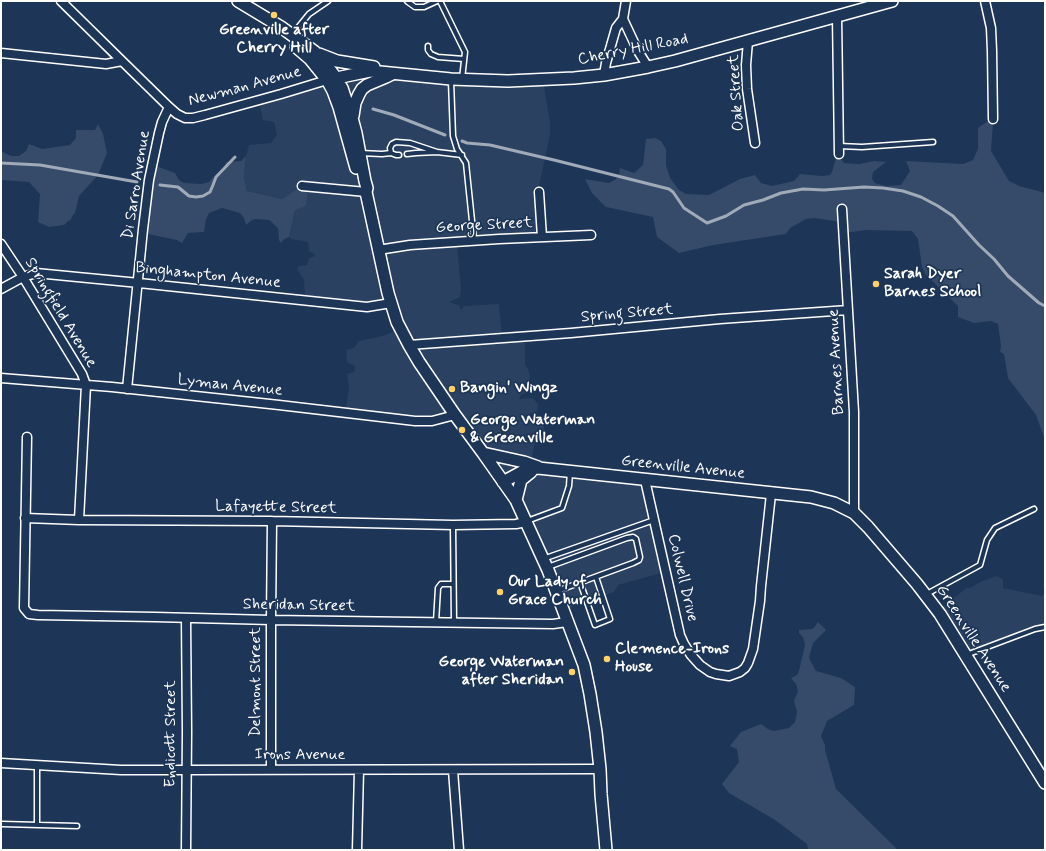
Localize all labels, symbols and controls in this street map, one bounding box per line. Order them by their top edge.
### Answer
marker: Greenville after Cherry Hill [269,10,279,20]
place label: Greenville after Cherry Hill [219,21,329,59]
street label: Cherry Hill Road [576,30,690,70]
street label: Oak Street [725,54,749,132]
street label: Newman Avenue [186,63,304,111]
street label: Di Sarro Avenue [119,129,155,241]
street label: George Street [435,214,533,238]
street label: Springfield Avenue [20,255,100,371]
street label: Binghampton Avenue [134,259,282,293]
place label: Sarah Dyer Barnes School [884,265,981,303]
marker: Sarah Dyer Barnes School [871,279,881,289]
street label: Spring Street [580,300,674,328]
street label: Barnes Avenue [825,309,849,415]
street label: Lyman Avenue [177,371,283,401]
place label: Bangin' Wingz [460,379,558,399]
marker: Bangin' Wingz [447,384,457,394]
place label: George Waterman & Greenville [470,411,595,449]
marker: George Waterman & Greenville [457,425,467,435]
street label: Greenville Avenue [620,452,746,484]
street label: Lafayette Street [215,497,337,519]
street label: Colwell Drive [663,532,701,624]
place label: Our Lady of Grace Church [508,573,602,611]
street label: Greenville Avenue [931,582,1015,696]
marker: Our Lady of Grace Church [495,587,505,597]
street label: Sheridan Street [243,595,355,617]
street label: Delmont Street [247,627,267,737]
place label: Clemence-Irons House [615,640,729,678]
place label: George Waterman after Sheridan [439,653,564,691]
marker: Clemence-Irons House [602,654,612,664]
marker: George Waterman after Sheridan [567,667,577,677]
street label: Endicott Street [162,680,182,788]
street label: Irons Avenue [255,746,345,766]

